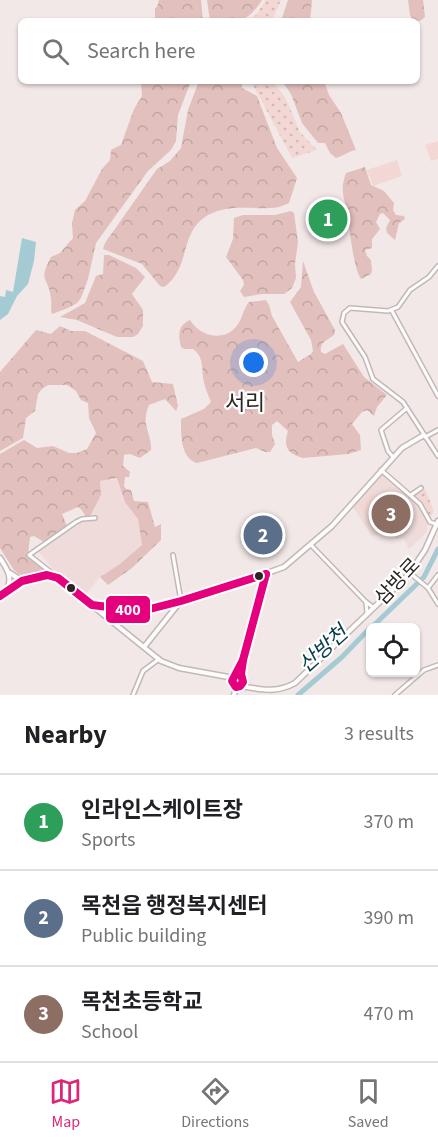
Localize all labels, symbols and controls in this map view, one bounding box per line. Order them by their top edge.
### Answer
search box [18,18,420,84]
icon: search [39,35,72,68]
text: Search here [87,35,195,67]
pin: 1 [308,196,348,242]
your location [239,348,268,377]
district label: 서리 [225,387,265,419]
pin: 3 [372,492,410,536]
pin: 2 [244,512,282,558]
street label: 삼방로 [369,552,427,611]
unlabelled marker [253,570,265,582]
unlabelled marker [65,582,77,594]
line badge: 400 [105,595,151,624]
text: 400 [115,599,141,621]
water label: 산방천 [291,617,357,680]
map controls [366,623,420,677]
button: locate [366,623,420,677]
text: Nearby [24,716,107,753]
text: 3 results [344,720,414,748]
text: 인라인스케이트장 [81,794,243,826]
text: 1 [38,808,49,836]
text: 370 m [364,808,414,836]
text: Sports [81,826,136,854]
text: 목천읍 행정복지센터 [81,890,268,922]
text: 2 [38,904,49,932]
text: 390 m [364,904,414,932]
text: Public building [81,922,206,950]
text: 목천초등학교 [81,986,202,1018]
text: 3 [38,1000,49,1028]
text: 470 m [364,1000,414,1028]
text: School [81,1018,138,1046]
tab: Map [49,1075,82,1133]
tab: Directions [181,1075,249,1133]
tab: Saved [348,1075,389,1133]

